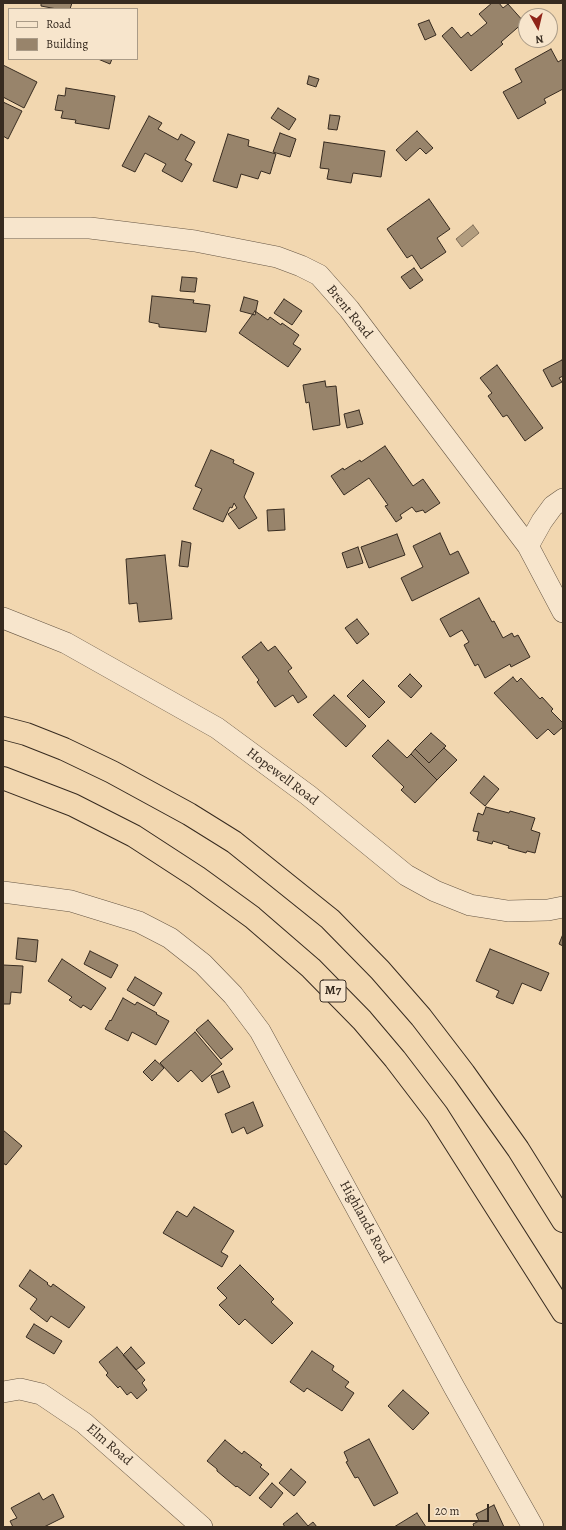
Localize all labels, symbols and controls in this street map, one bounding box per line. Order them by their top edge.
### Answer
legend [8,8,138,60]
north arrow [518,8,558,48]
text: Road [46,16,71,32]
text: N [535,31,545,47]
text: Building [46,36,88,52]
street label: Brent Road [322,282,376,342]
street label: Hopewell Road [243,745,321,809]
road number: M7 [320,980,346,1002]
street label: Highlands Road [335,1178,395,1266]
street label: Elm Road [83,1421,135,1469]
scale bar [430,1496,491,1522]
text: 20 m [435,1503,459,1519]

